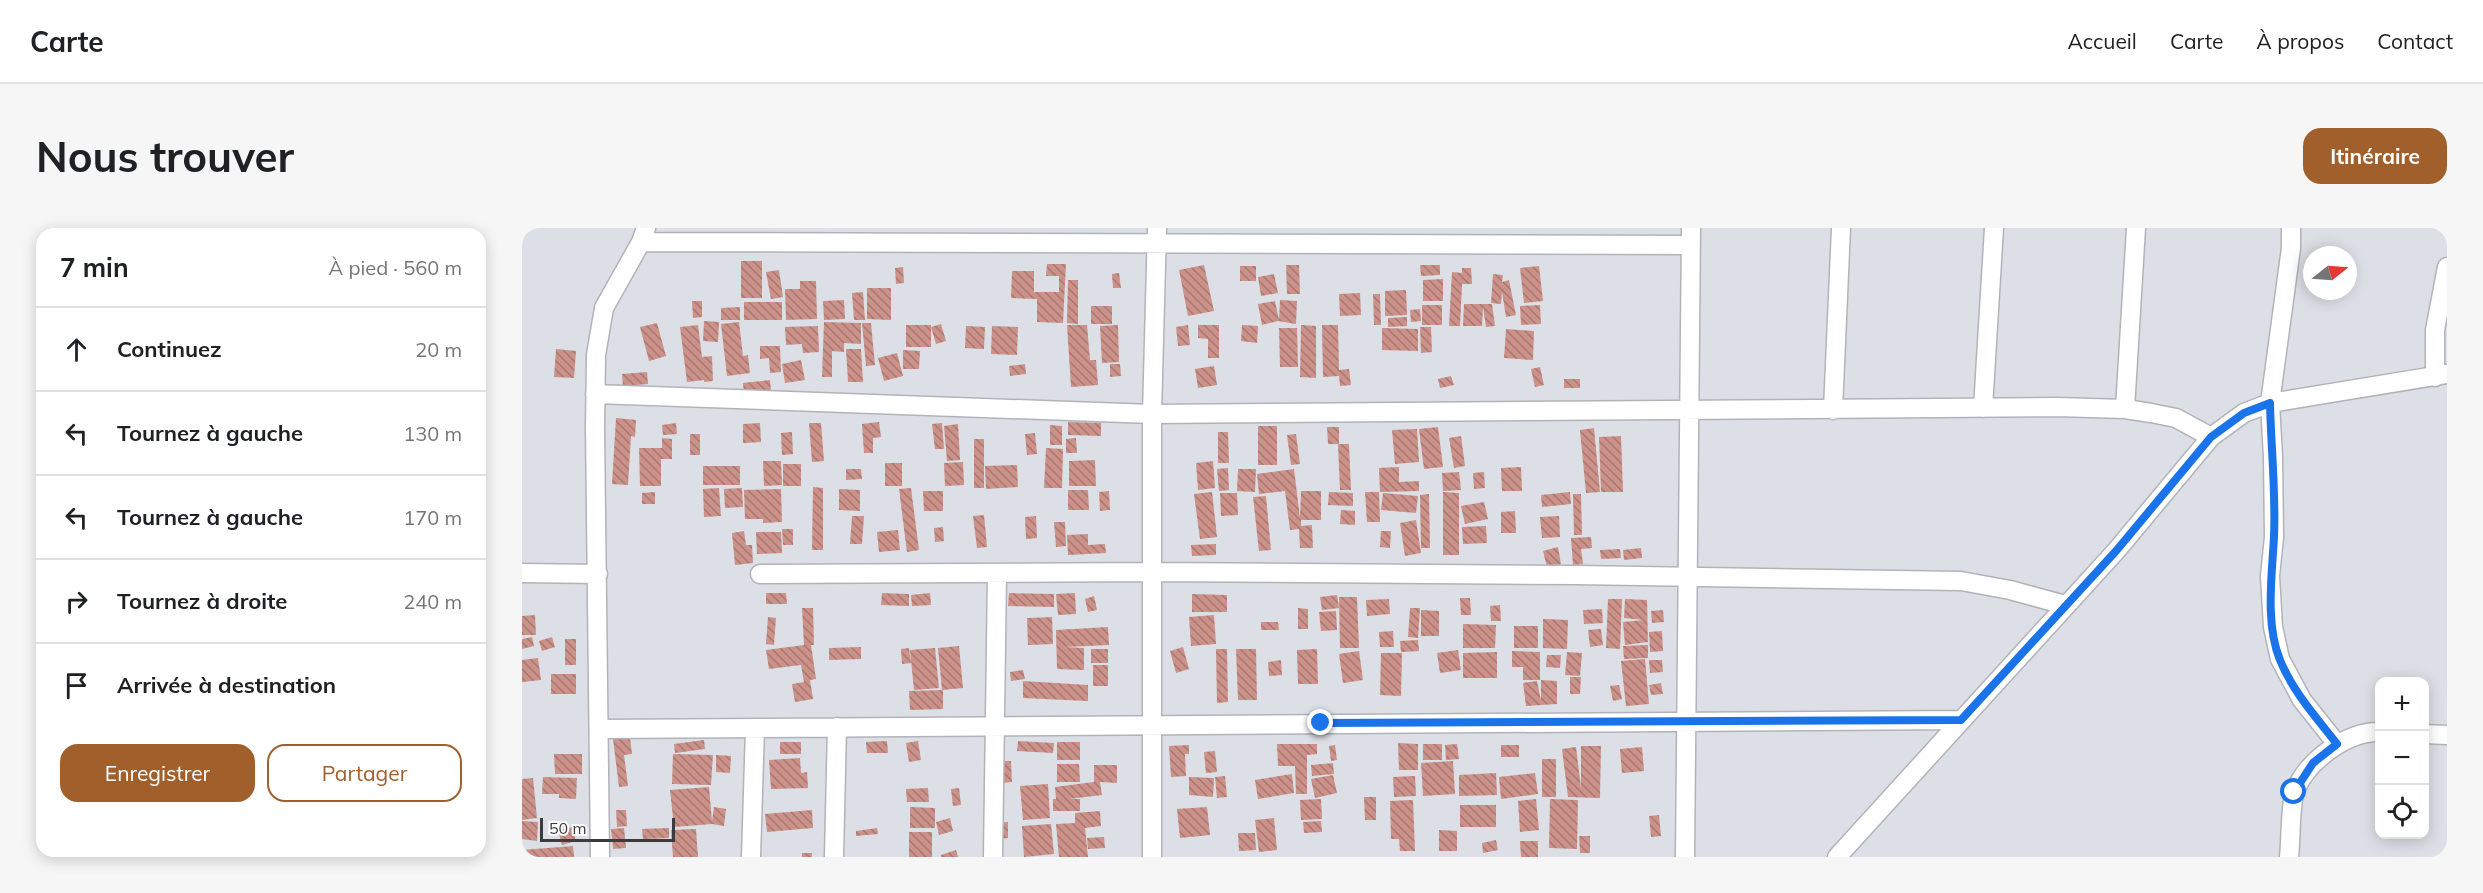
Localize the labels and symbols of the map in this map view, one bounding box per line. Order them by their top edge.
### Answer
north arrow [2303,246,2357,300]
route end [1307,709,1333,735]
route start [2280,778,2306,804]
scale bar [540,815,675,842]

